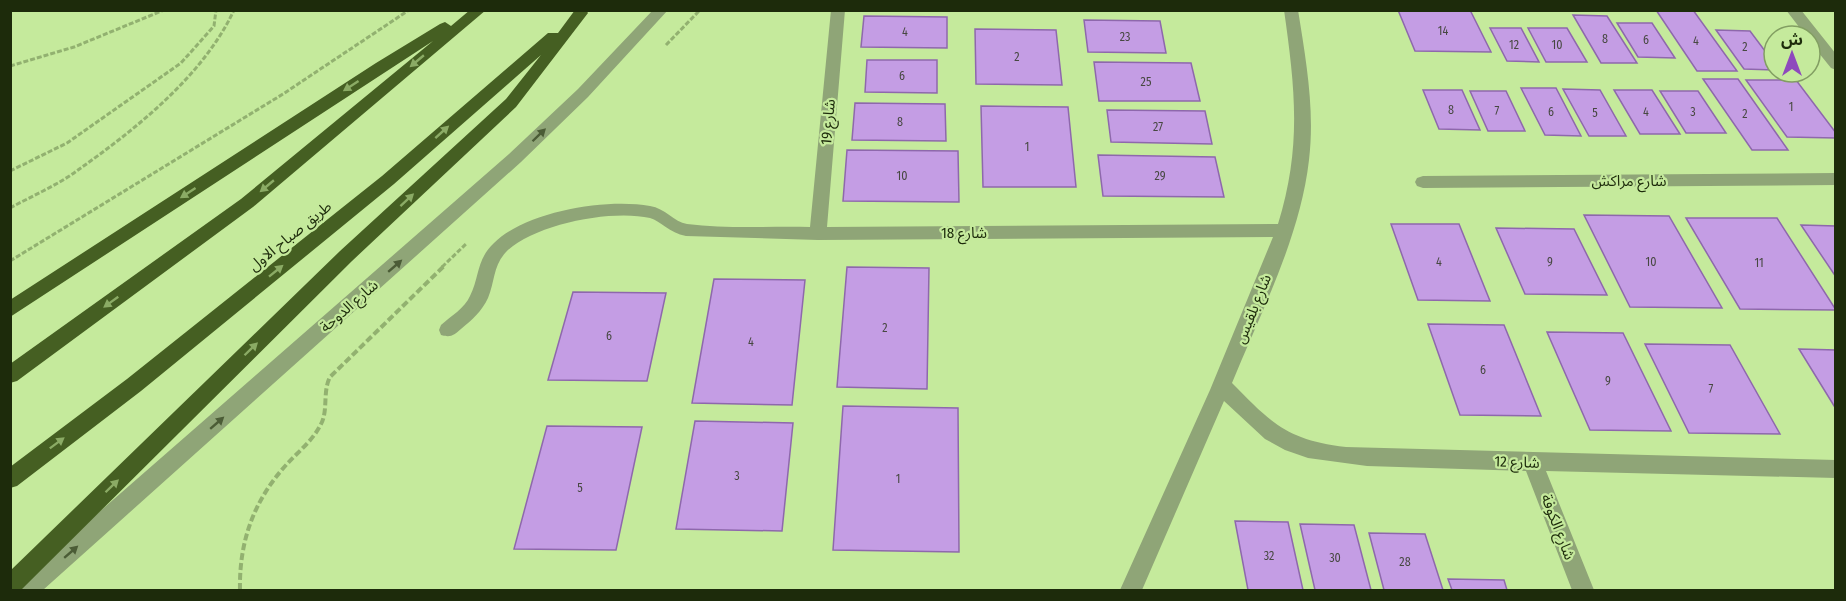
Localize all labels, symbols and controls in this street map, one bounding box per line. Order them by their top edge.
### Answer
house number: 14 [1438,24,1448,38]
north arrow [1762,24,1822,84]
house number: 4 [902,25,908,39]
house number: 23 [1120,30,1130,44]
text: ش [1781,30,1803,49]
house number: 8 [1602,32,1608,46]
house number: 6 [1643,33,1649,47]
house number: 4 [1693,34,1699,48]
house number: 12 [1509,38,1519,52]
house number: 10 [1552,38,1562,52]
house number: 2 [1742,40,1748,54]
house number: 2 [1014,50,1020,64]
one-way arrow [409,55,425,68]
house number: 6 [899,69,905,83]
house number: 25 [1141,75,1152,89]
one-way arrow [342,80,359,91]
street label: شارع 19 [817,98,842,146]
house number: 1 [1789,100,1793,114]
house number: 8 [1448,103,1454,117]
house number: 7 [1495,104,1500,118]
house number: 6 [1548,105,1554,119]
house number: 4 [1643,105,1649,119]
house number: 3 [1690,105,1696,119]
house number: 5 [1592,106,1598,120]
house number: 2 [1742,107,1748,121]
house number: 8 [897,115,903,129]
house number: 27 [1153,120,1163,134]
one-way arrow [434,126,449,139]
one-way arrow [532,128,547,142]
house number: 1 [1025,140,1029,154]
house number: 10 [897,169,907,183]
house number: 29 [1154,169,1166,183]
street label: شارع مراكش [1592,172,1667,193]
one-way arrow [260,179,275,192]
one-way arrow [180,187,196,198]
one-way arrow [400,193,414,207]
street label: طريق صباح الاول [245,197,337,277]
street label: شارع 18 [941,224,987,245]
house number: 4 [1436,255,1442,269]
house number: 9 [1547,255,1553,269]
house number: 10 [1646,255,1656,269]
house number: 11 [1754,256,1764,270]
one-way arrow [387,260,402,273]
one-way arrow [268,264,284,277]
street label: شارع بلقيس [1231,271,1278,348]
street label: شارع الدوحة [316,276,384,338]
one-way arrow [103,296,119,308]
house number: 2 [882,321,888,335]
house number: 6 [606,329,612,343]
house number: 4 [748,335,754,349]
one-way arrow [244,343,258,357]
house number: 6 [1480,363,1486,377]
house number: 9 [1605,374,1611,388]
house number: 7 [1709,382,1714,396]
one-way arrow [209,417,224,430]
one-way arrow [49,437,65,450]
street label: شارع 12 [1494,452,1540,475]
house number: 3 [734,469,740,483]
house number: 1 [896,472,900,486]
one-way arrow [105,479,119,493]
house number: 5 [577,481,583,495]
street label: شارع الكوفة [1534,492,1579,564]
one-way arrow [63,546,78,559]
house number: 32 [1264,549,1274,563]
house number: 30 [1329,551,1341,565]
house number: 28 [1399,555,1411,569]

